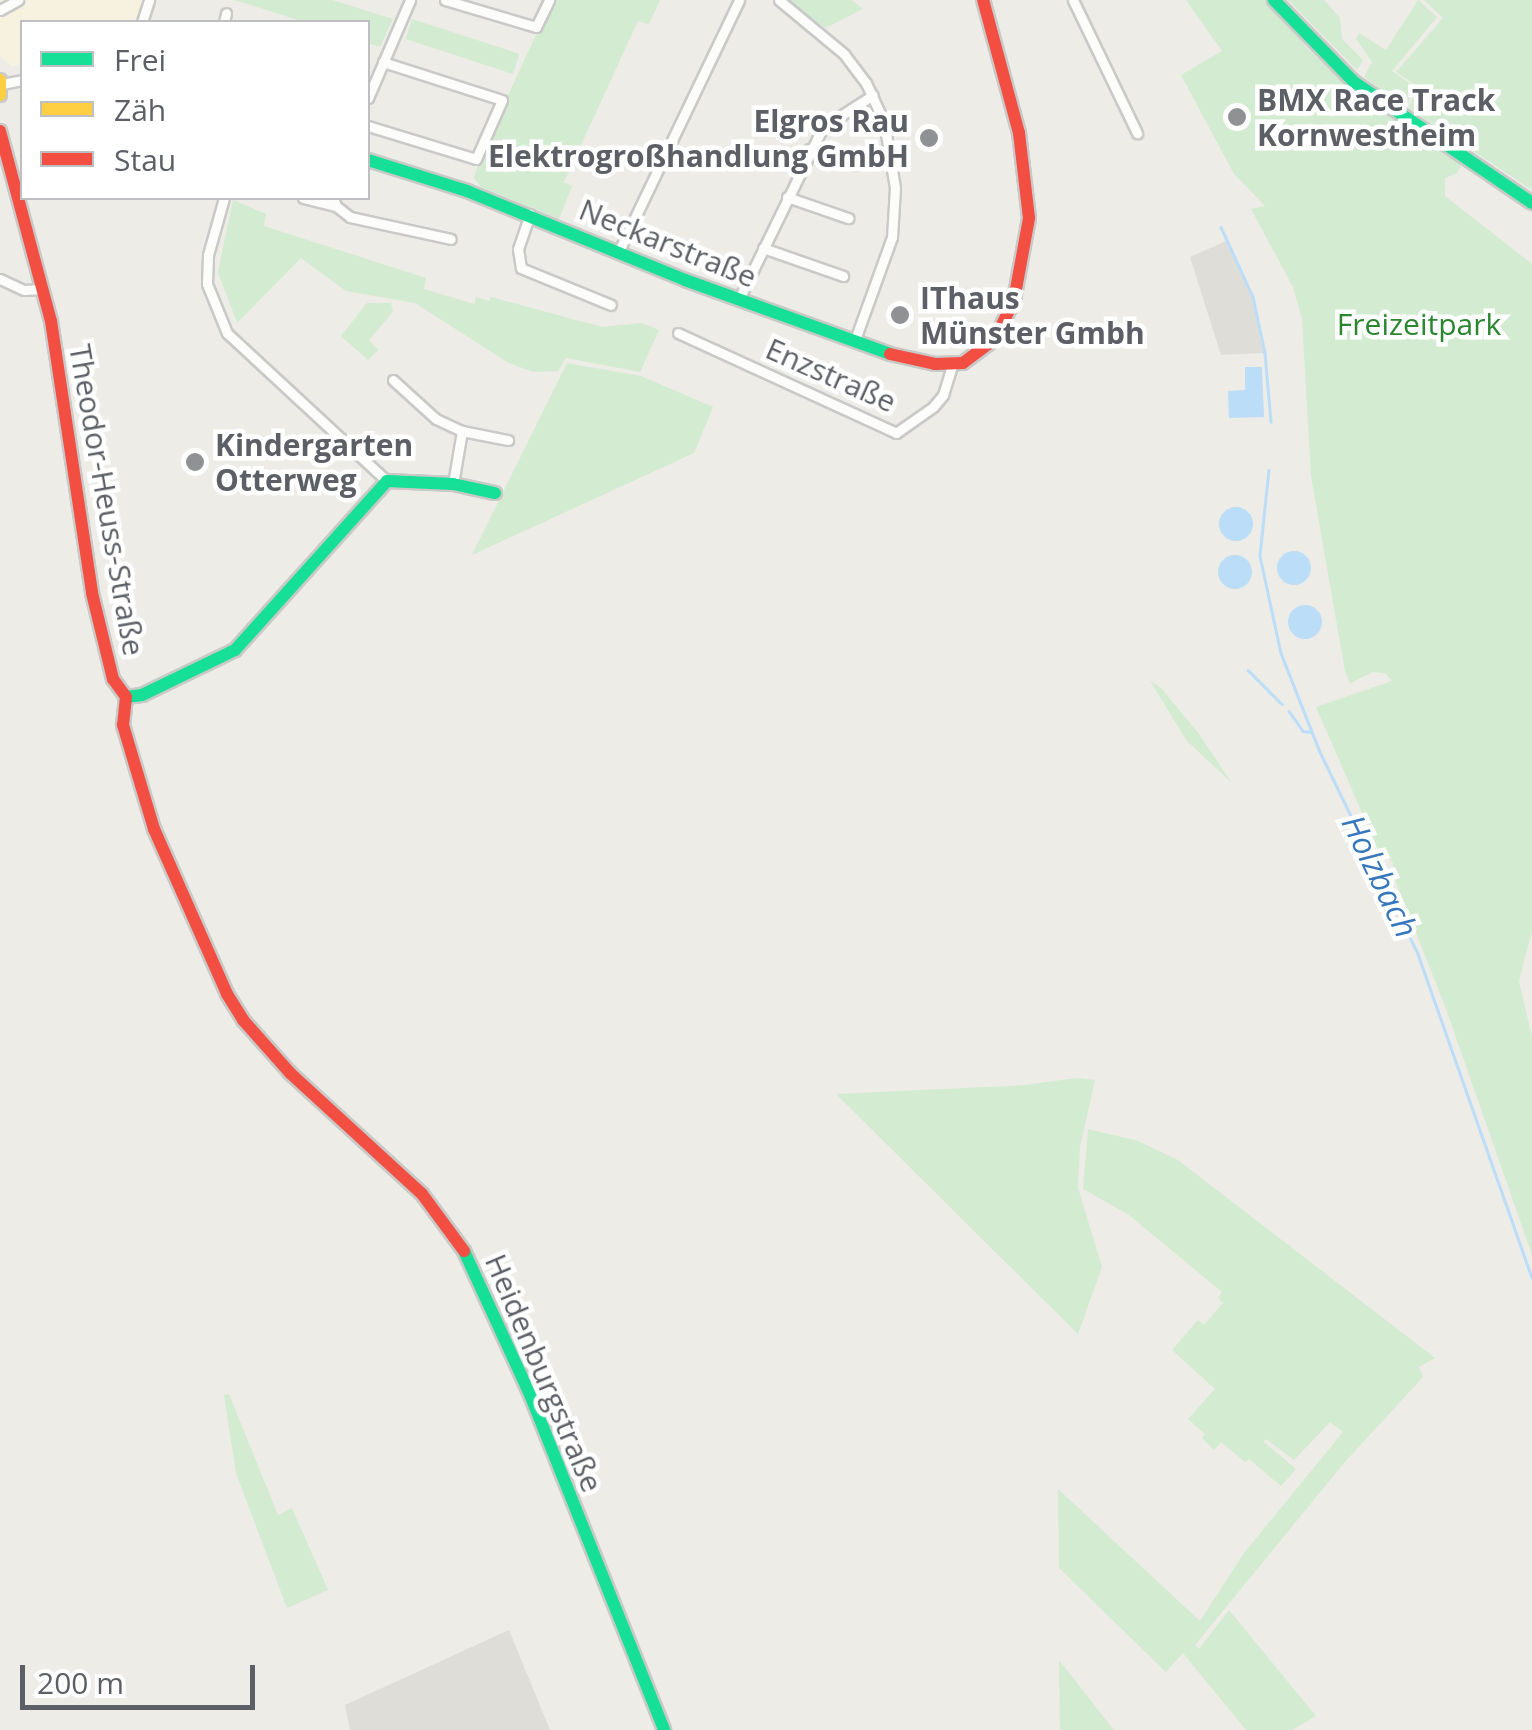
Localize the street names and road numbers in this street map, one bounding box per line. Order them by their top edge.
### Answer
street label: Neckarstraße [574,191,762,295]
street label: Enzstraße [760,330,902,420]
street label: Theodor-Heuss-Straße [62,342,152,658]
street label: Heidenburgstraße [478,1249,610,1497]

